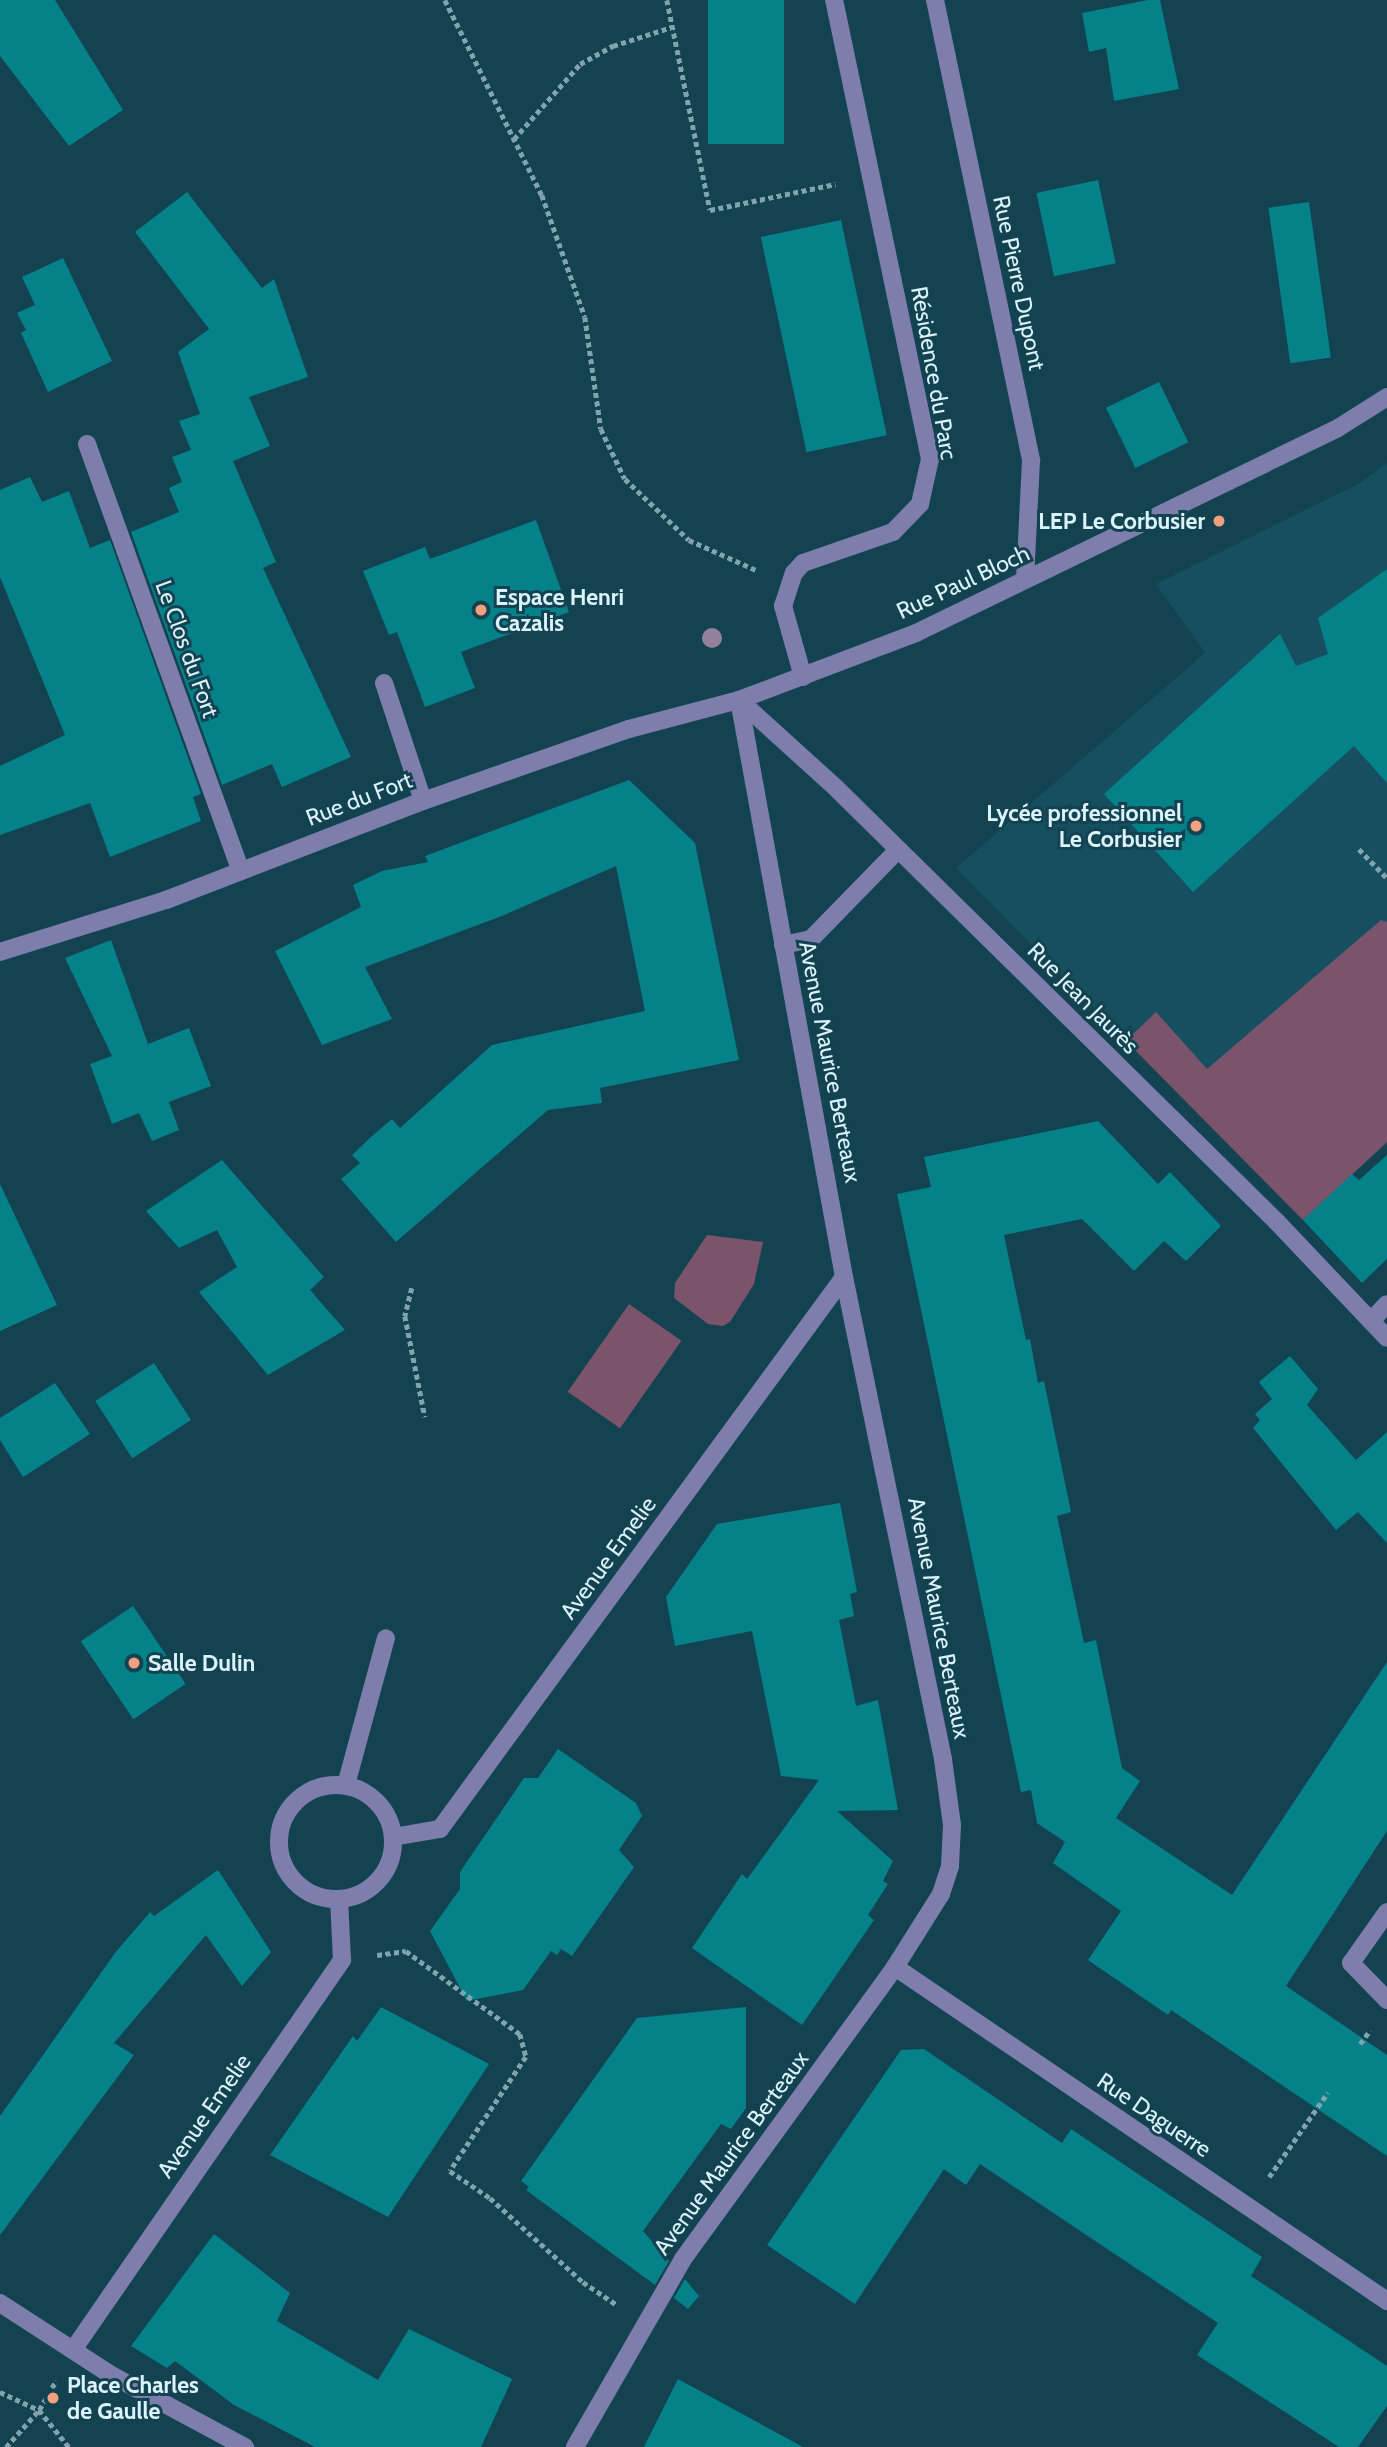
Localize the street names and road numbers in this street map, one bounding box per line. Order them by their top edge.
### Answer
street label: Rue Pierre Dupont [987,193,1051,373]
street label: Résidence du Parc [905,284,963,462]
street label: Rue Paul Bloch [892,539,1034,625]
street label: Le Clos du Fort [149,577,225,721]
street label: Rue du Fort [302,766,416,832]
street label: Rue Jean Jaurès [1022,937,1144,1059]
street label: Avenue Maurice Berteaux [793,939,867,1185]
street label: Avenue Emelie [554,1491,662,1625]
street label: Avenue Maurice Berteaux [902,1495,976,1741]
street label: Avenue Maurice Berteaux [648,2046,814,2260]
street label: Avenue Emelie [151,2049,257,2183]
street label: Rue Daguerre [1092,2067,1216,2163]

